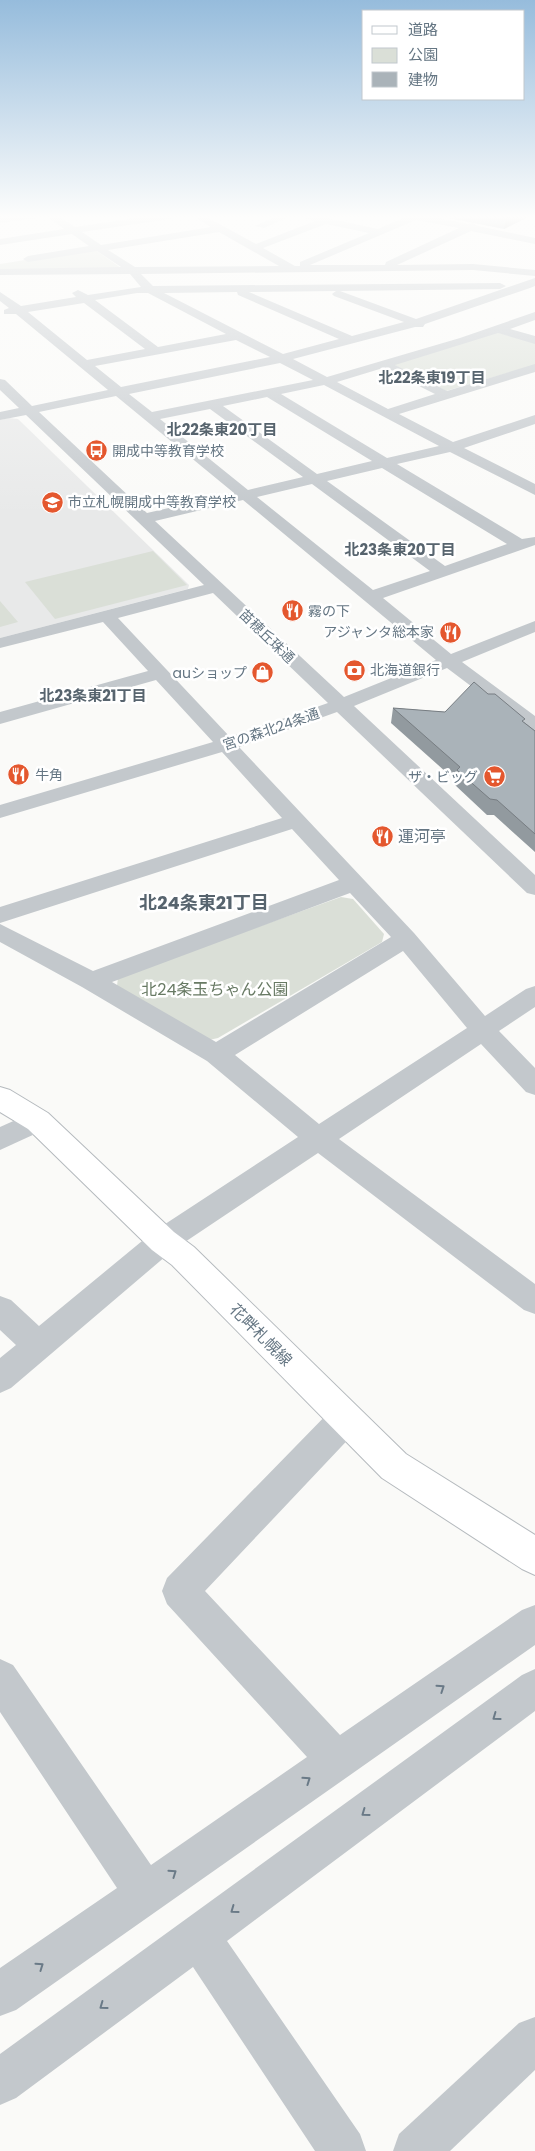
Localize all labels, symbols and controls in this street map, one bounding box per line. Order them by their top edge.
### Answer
legend [362,10,525,100]
text: 道路 [408,19,438,40]
text: 公園 [408,44,438,65]
text: 建物 [408,69,438,90]
district label: 北22条東19丁目 [379,367,486,388]
district label: 北22条東20丁目 [167,419,277,440]
bus stop icon: 開成中等教育学校 [84,439,108,463]
place label: 開成中等教育学校 [112,441,224,461]
school or university icon: 市立札幌開成中等教育学校 [40,490,64,514]
place label: 市立札幌開成中等教育学校 [68,492,236,512]
district label: 北23条東20丁目 [345,539,456,560]
restaurant icon: 霧の下 [280,599,304,623]
place label: 霧の下 [308,601,350,621]
street label: 苗穂丘珠通 [235,604,299,668]
restaurant icon: アジャンタ総本家 [438,620,462,644]
place label: アジャンタ総本家 [323,622,434,642]
bank icon: 北海道銀行 [342,658,366,682]
place label: 北海道銀行 [370,660,440,680]
shop icon: auショップ [251,661,275,685]
place label: auショップ [173,663,247,683]
district label: 北23条東21丁目 [40,685,146,706]
street label: 宮の森北24条通 [220,703,322,755]
restaurant icon: 牛角 [7,763,31,787]
place label: 牛角 [35,765,63,785]
supermarket icon: ザ・ビッグ [482,765,506,789]
place label: ザ・ビッグ [408,767,478,787]
restaurant icon: 運河亭 [370,824,394,848]
place label: 運河亭 [398,825,446,848]
district label: 北24条東21丁目 [139,890,269,915]
park label: 北24条玉ちゃん公園 [141,978,289,1001]
street label: 花畔札幌線 [225,1299,297,1371]
one-way arrow [435,1685,444,1694]
one-way arrow [493,1711,502,1719]
one-way arrow [301,1777,311,1786]
one-way arrow [361,1807,371,1816]
one-way arrow [167,1870,177,1879]
one-way arrow [230,1904,240,1913]
one-way arrow [34,1963,44,1972]
one-way arrow [99,2000,109,2009]

